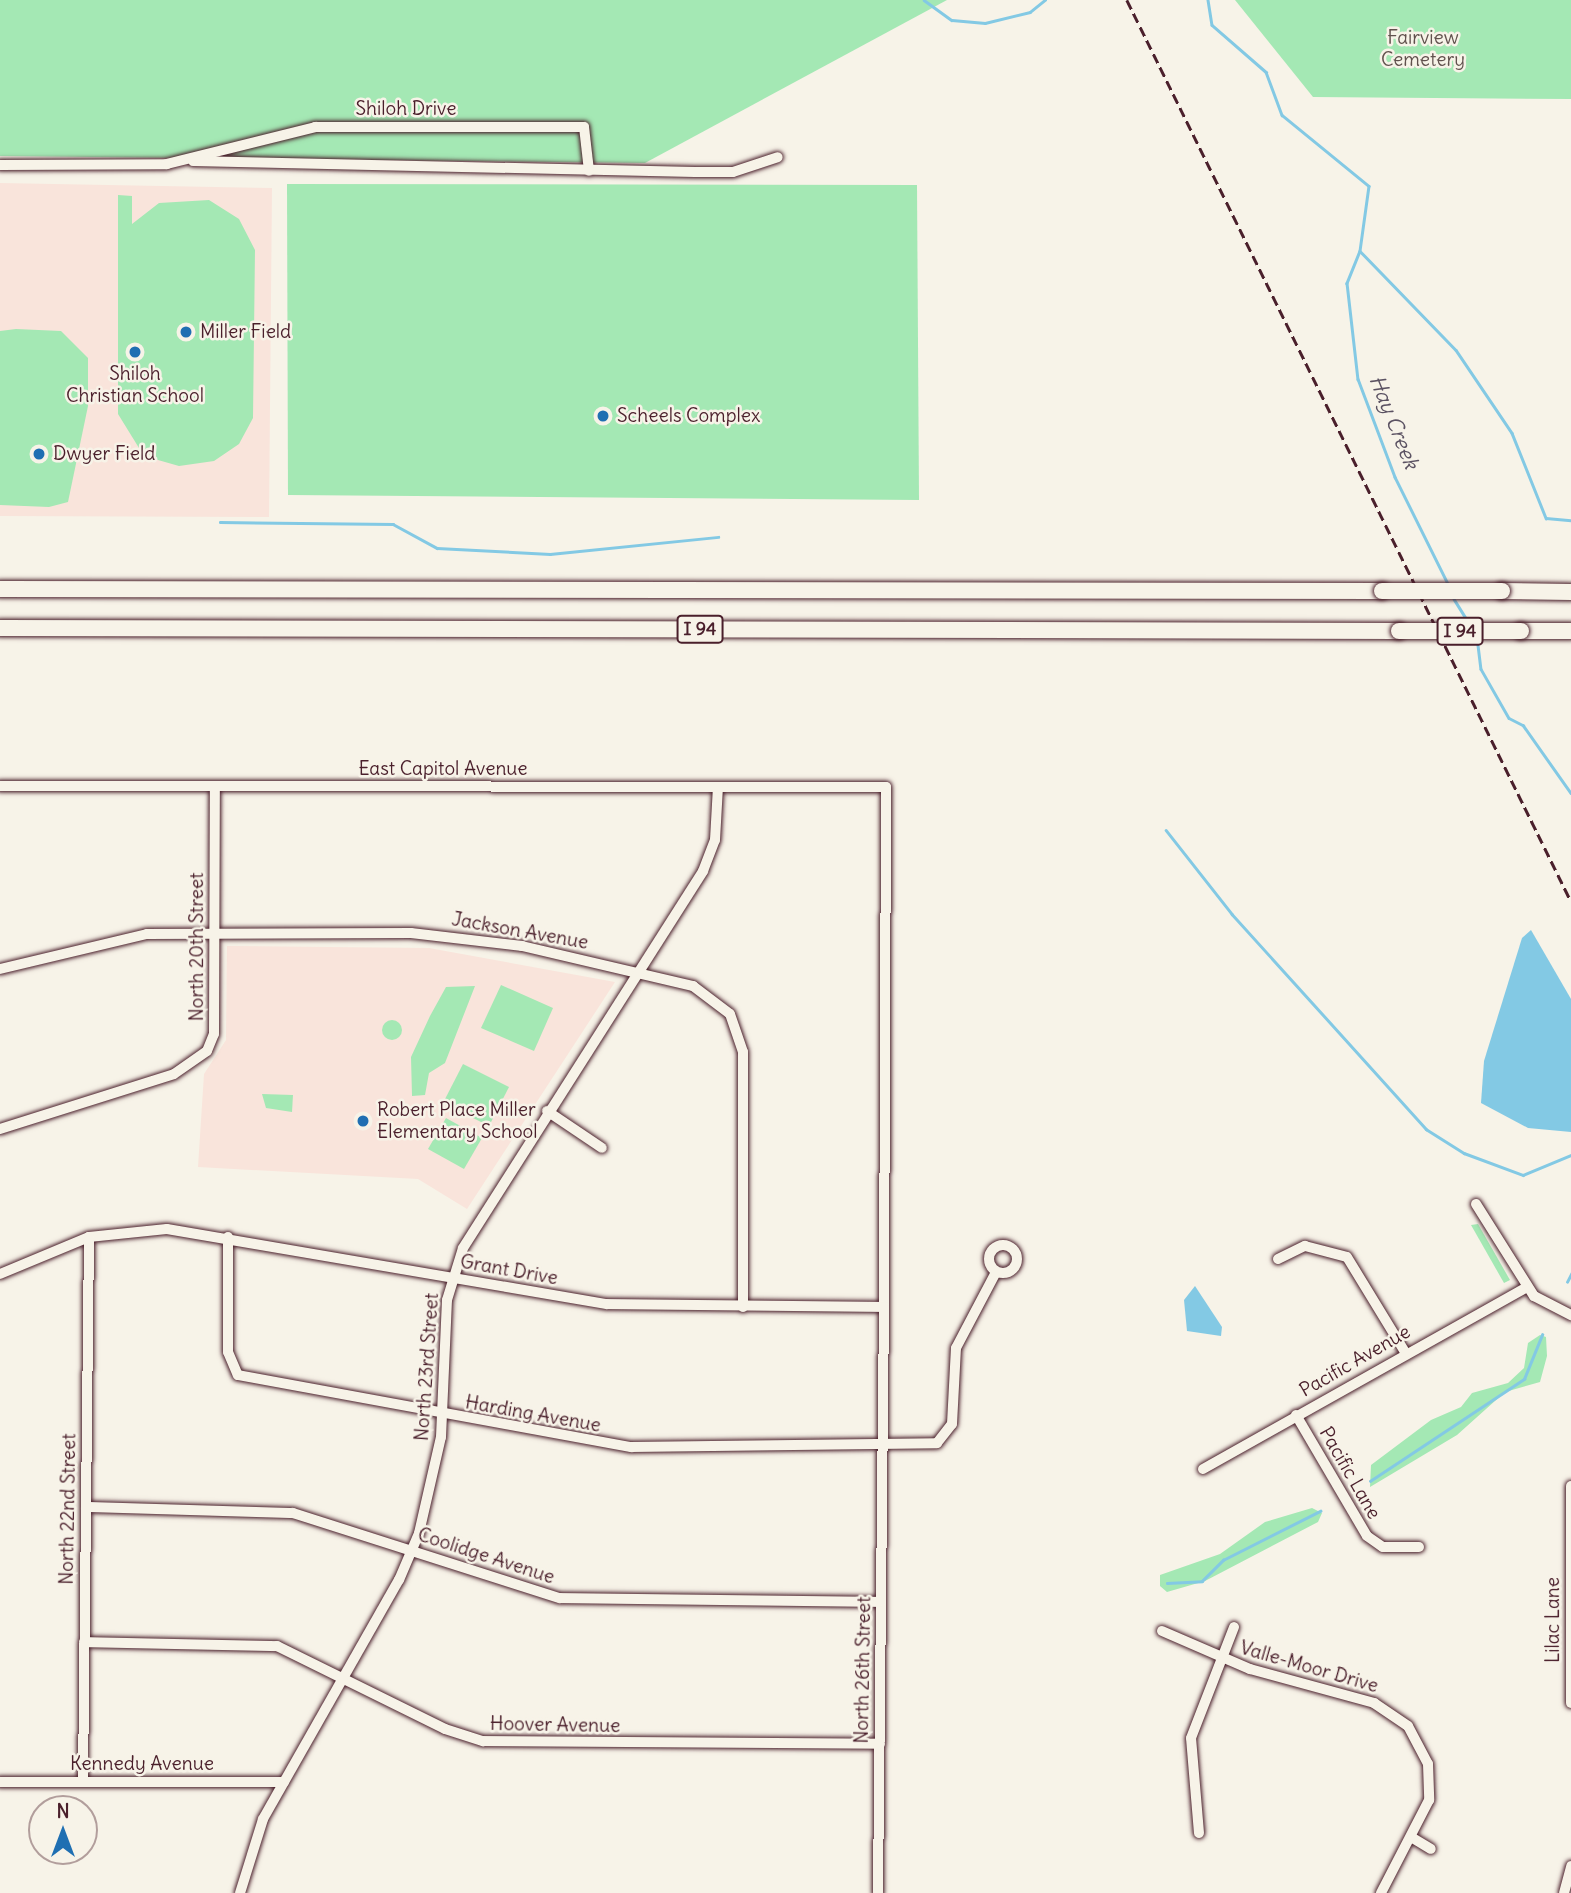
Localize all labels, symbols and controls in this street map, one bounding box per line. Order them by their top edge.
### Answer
park label: Fairview Cemetery [1381,27,1465,71]
street label: Shiloh Drive [355,98,457,120]
place label: Miller Field [200,321,291,343]
marker: Miller Field [178,324,194,340]
marker: Shiloh Christian School [127,344,143,360]
place label: Shiloh Christian School [66,363,204,407]
water label: Hay Creek [1364,371,1424,473]
place label: Scheels Complex [617,405,760,427]
marker: Scheels Complex [595,408,611,424]
place label: Dwyer Field [53,443,155,465]
marker: Dwyer Field [31,446,47,462]
road number: I 94 [676,614,724,644]
road number: I 94 [1436,616,1484,646]
street label: East Capitol Avenue [358,758,528,780]
street label: North 20th Street [186,873,208,1021]
street label: Jackson Avenue [450,908,590,954]
place label: Robert Place Miller Elementary School [377,1099,538,1143]
marker: Robert Place Miller Elementary School [355,1113,371,1129]
street label: Grant Drive [458,1250,560,1290]
street label: North 23rd Street [410,1292,444,1442]
street label: Pacific Avenue [1296,1320,1414,1402]
street label: Harding Avenue [463,1391,603,1437]
street label: Pacific Lane [1314,1423,1386,1523]
street label: North 22nd Street [55,1433,81,1585]
street label: Coolidge Avenue [415,1523,557,1589]
street label: Lilac Lane [1542,1577,1564,1663]
street label: North 26th Street [850,1596,876,1744]
street label: Valle-Moor Drive [1237,1636,1381,1698]
street label: Hoover Avenue [490,1712,620,1738]
street label: Kennedy Avenue [70,1753,214,1775]
north arrow [28,1795,98,1865]
text: N [56,1799,70,1823]

